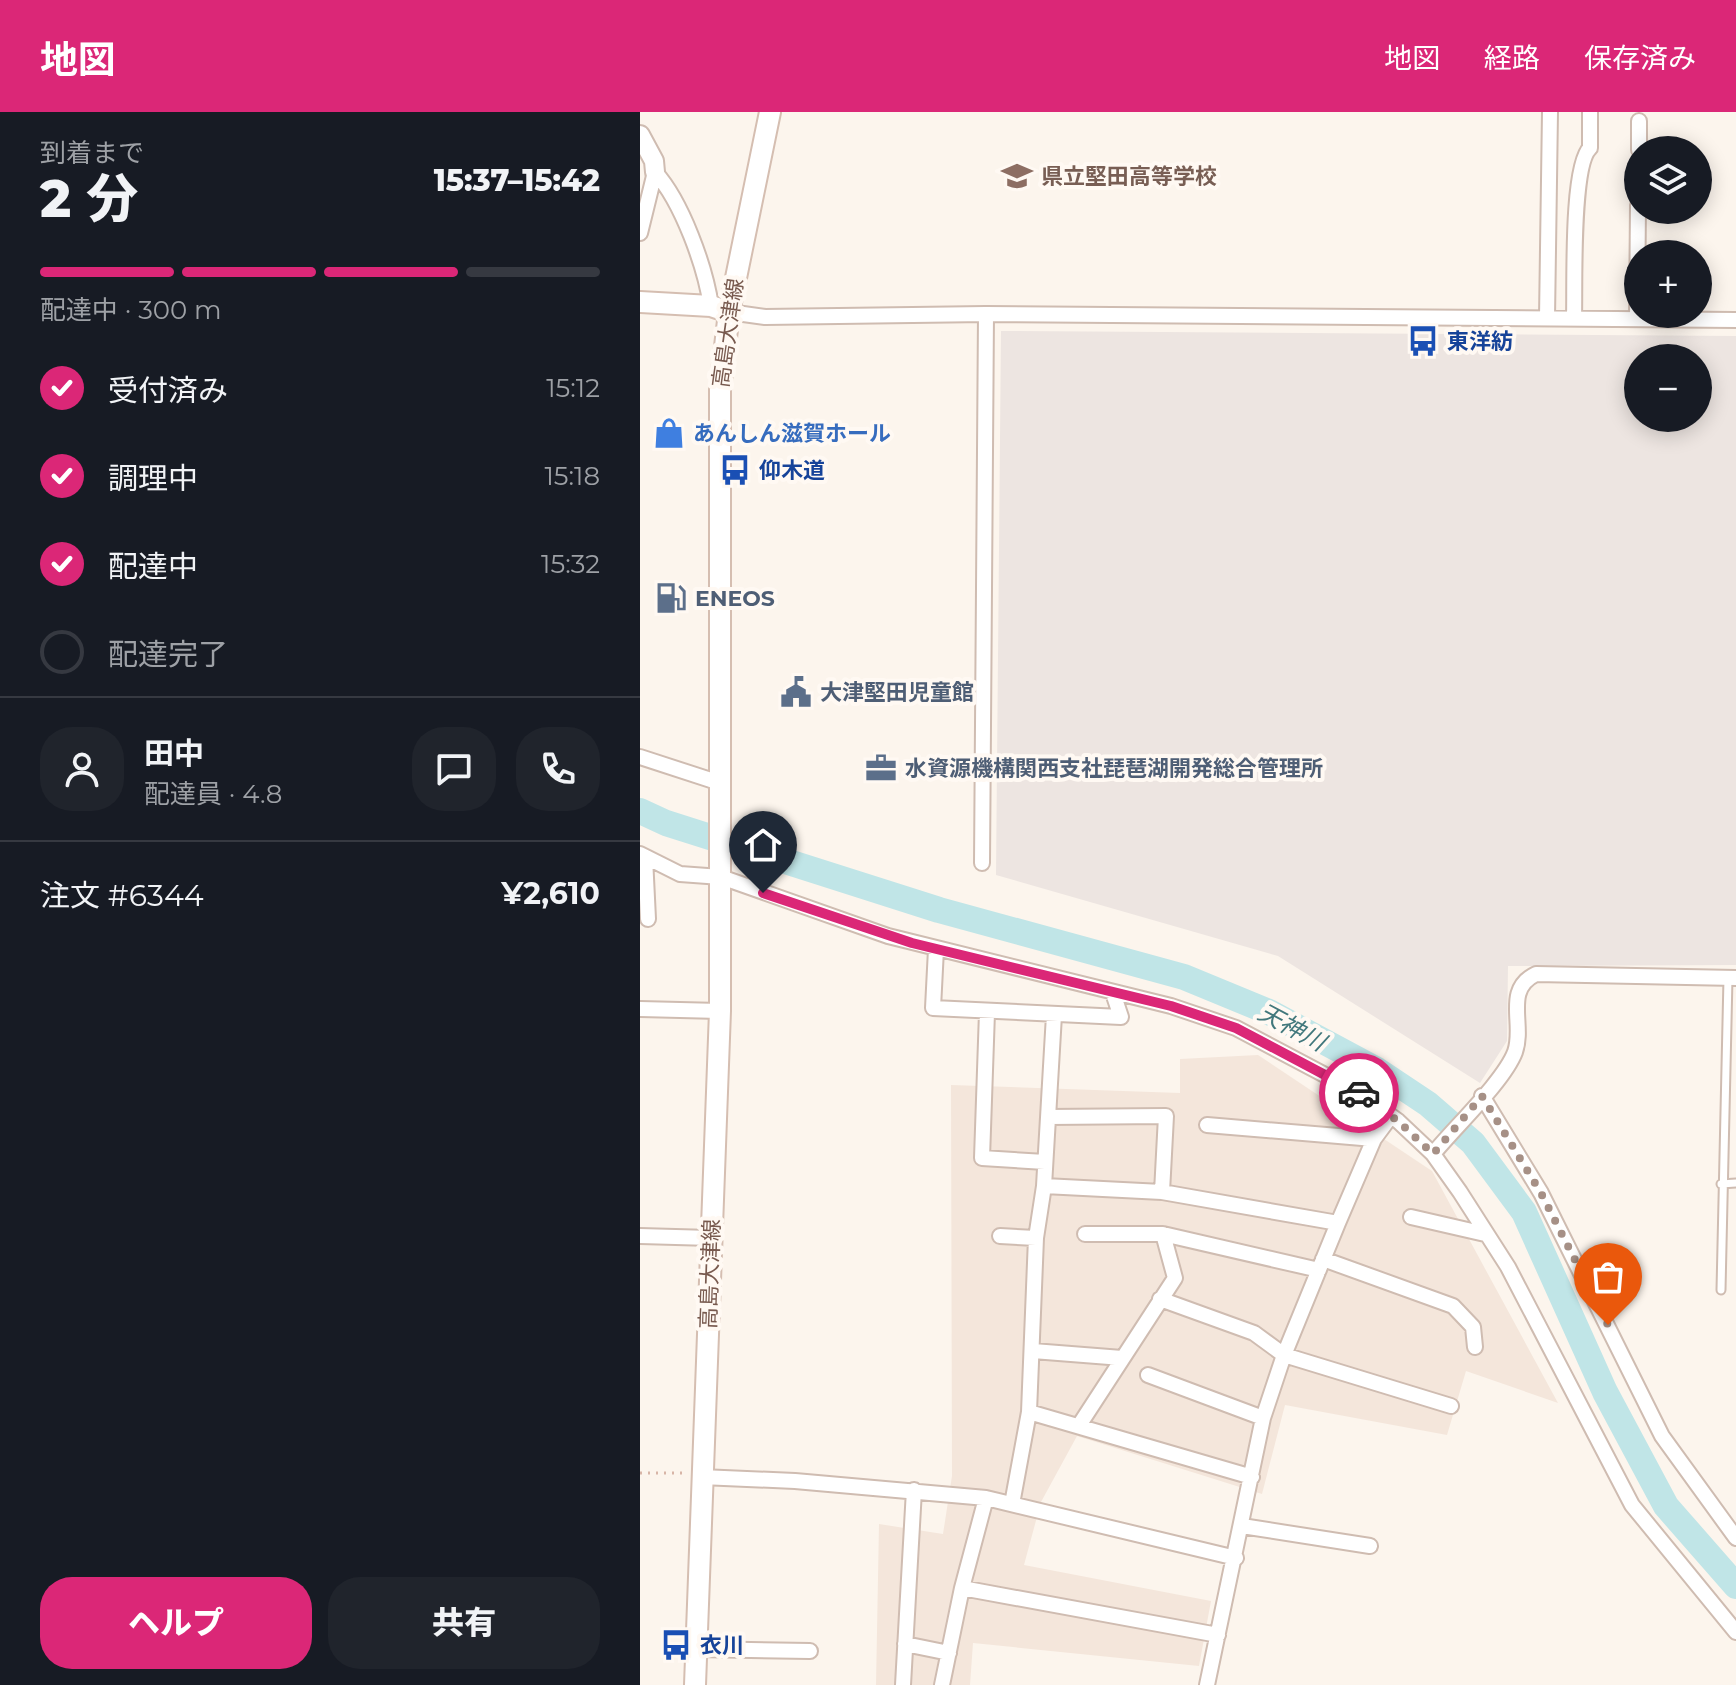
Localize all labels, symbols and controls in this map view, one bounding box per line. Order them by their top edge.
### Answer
text: 地図 [40,36,116,83]
text: 地図 [1384,41,1440,75]
text: 経路 [1484,41,1540,75]
text: 保存済み [1584,41,1696,75]
map controls [1624,136,1712,432]
button: layers [1624,136,1712,224]
text: 到着まで [40,137,144,169]
school or university icon: 県立堅田高等学校 [1000,159,1034,193]
text: 15:37–15:42 [434,162,600,199]
place label: 県立堅田高等学校 [1041,163,1217,190]
text: 2 分 [40,167,138,230]
button: + [1624,240,1712,328]
street label: 高島大津線 [707,277,749,389]
text: 配達中 · 300 m [40,294,222,326]
bus stop icon: 東洋紡 [1406,324,1440,358]
place label: 東洋紡 [1447,328,1513,355]
button: − [1624,344,1712,432]
icon: check [40,366,84,410]
text: 受付済み [108,372,228,409]
text: 15:12 [546,372,600,404]
shop icon: あんしん滋賀ホール [652,416,686,450]
place label: あんしん滋賀ホール [693,420,891,447]
bus stop icon: 仰木道 [718,453,752,487]
icon: check [40,454,84,498]
place label: 仰木道 [759,457,825,484]
text: 調理中 [108,460,198,497]
text: 15:18 [544,460,600,492]
icon: check [40,542,84,586]
text: 配達中 [108,548,198,585]
text: 15:32 [541,548,600,580]
fuel station icon: ENEOS [654,581,688,615]
place label: ENEOS [695,585,775,612]
text: 配達完了 [108,636,228,673]
public building icon: 大津堅田児童館 [779,675,813,709]
place label: 大津堅田児童館 [820,679,974,706]
button: person [40,727,124,811]
button: chat [412,727,496,811]
button: phone [516,727,600,811]
text: 田中 [144,735,204,772]
office icon: 水資源機構関西支社琵琶湖開発総合管理所 [864,751,898,785]
place label: 水資源機構関西支社琵琶湖開発総合管理所 [905,755,1323,782]
text: 配達員 · 4.8 [144,778,282,810]
pin [729,811,797,893]
icon: home [741,823,785,867]
text: ¥2,610 [501,875,600,912]
text: 注文 #6344 [40,877,204,914]
water label: 天神川 [1253,997,1333,1058]
courier [1319,1053,1399,1133]
icon: car [1337,1071,1381,1115]
street label: 高島大津線 [695,1219,725,1329]
pin [1574,1243,1642,1325]
icon: bag [1586,1255,1630,1299]
button: ヘルプ [40,1577,312,1669]
button: 共有 [328,1577,600,1669]
bus stop icon: 衣川 [659,1628,693,1662]
place label: 衣川 [700,1632,744,1659]

